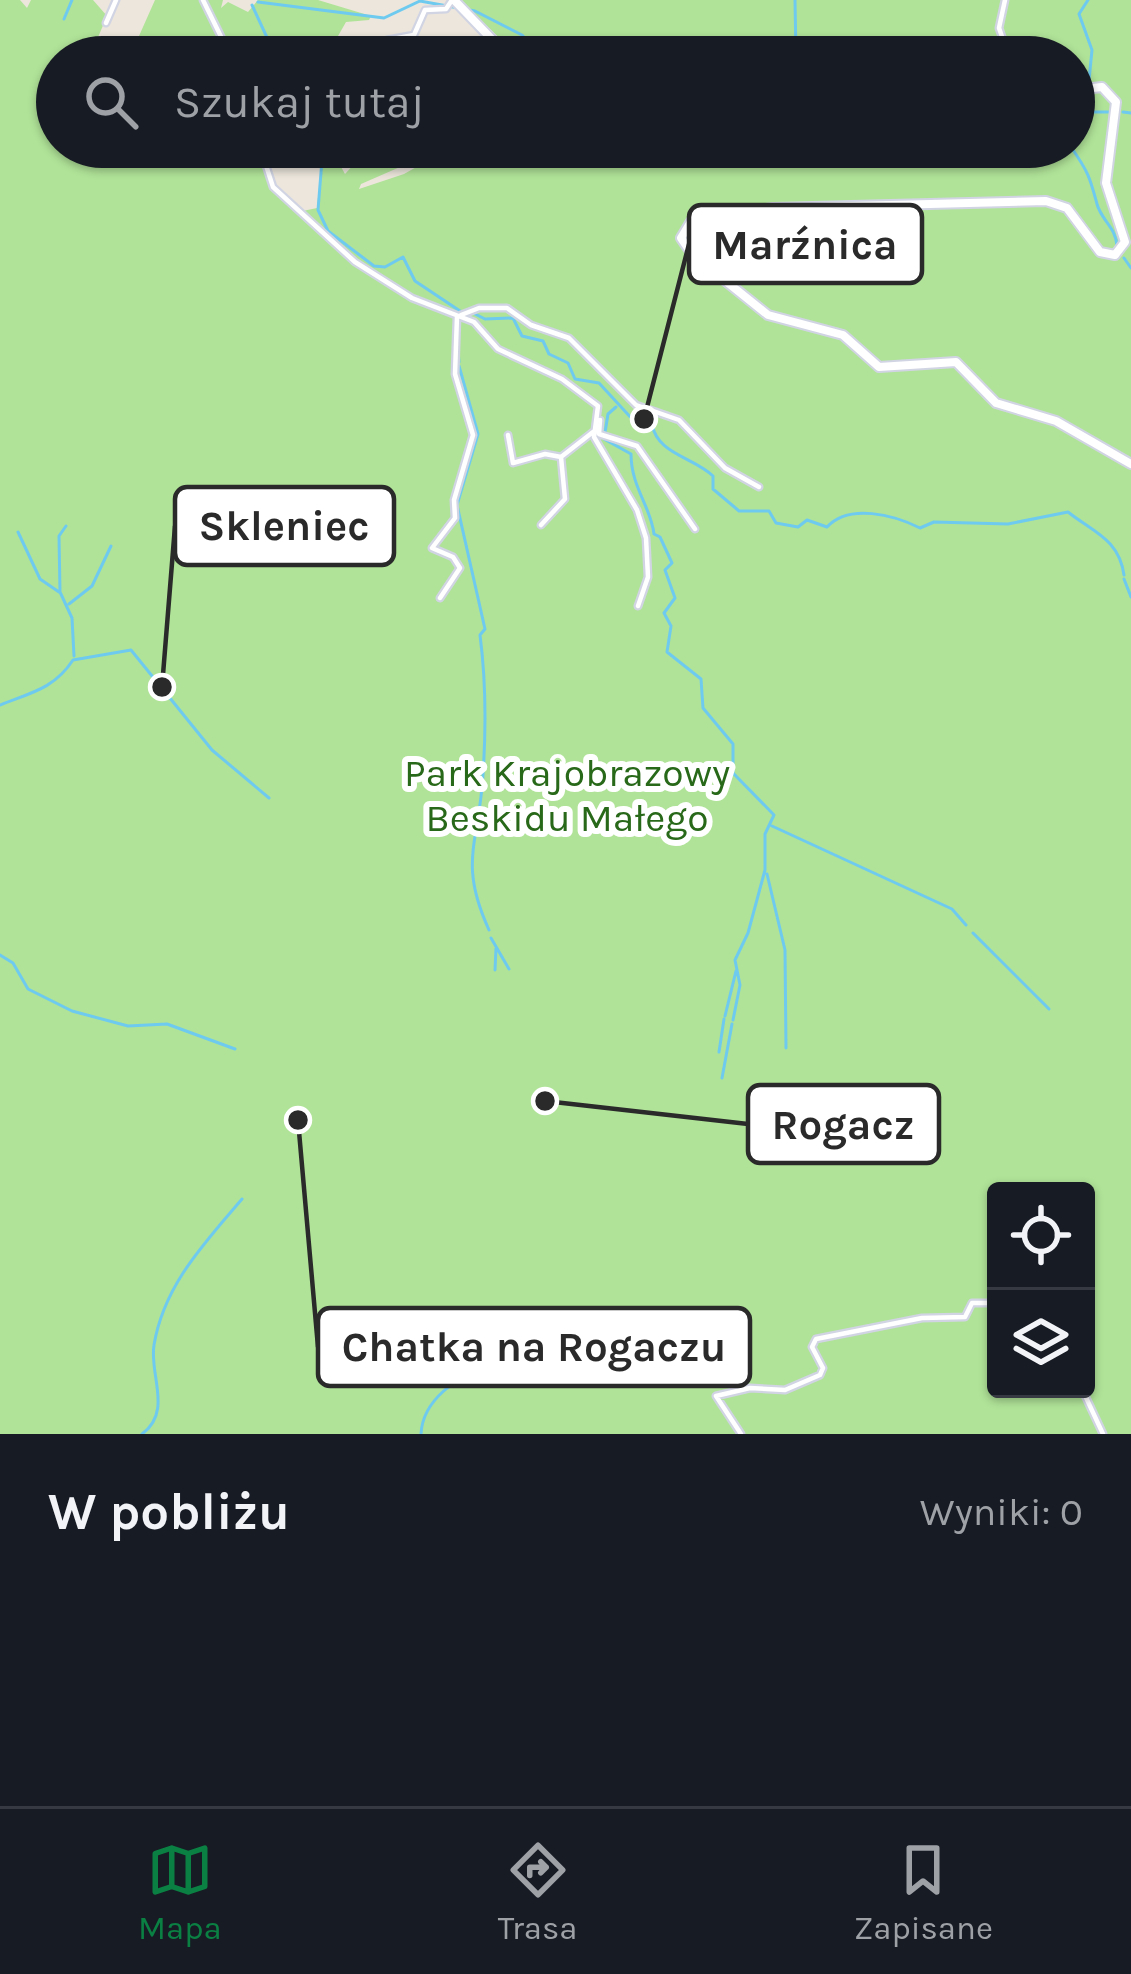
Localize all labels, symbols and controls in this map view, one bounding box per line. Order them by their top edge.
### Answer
search box [36,36,1095,168]
icon: search [78,69,144,135]
text: Szukaj tutaj [174,76,425,128]
callout: Marźnica [689,205,922,283]
text: Marźnica [712,220,898,270]
callout: Skleniec [175,487,394,565]
text: Skleniec [198,501,370,551]
park label: Park Krajobrazowy Beskidu Małego [404,750,730,841]
callout: Rogacz [748,1085,939,1163]
text: Rogacz [772,1100,914,1150]
map controls [987,1182,1095,1398]
button: locate [987,1182,1095,1290]
button: layers [987,1290,1095,1398]
callout: Chatka na Rogaczu [318,1308,750,1386]
text: Chatka na Rogaczu [342,1322,726,1372]
text: W pobliżu [48,1482,290,1542]
text: Wyniki: 0 [920,1489,1083,1535]
tab: Mapa [138,1837,222,1947]
tab: Trasa [498,1837,578,1947]
tab: Zapisane [854,1837,993,1947]

